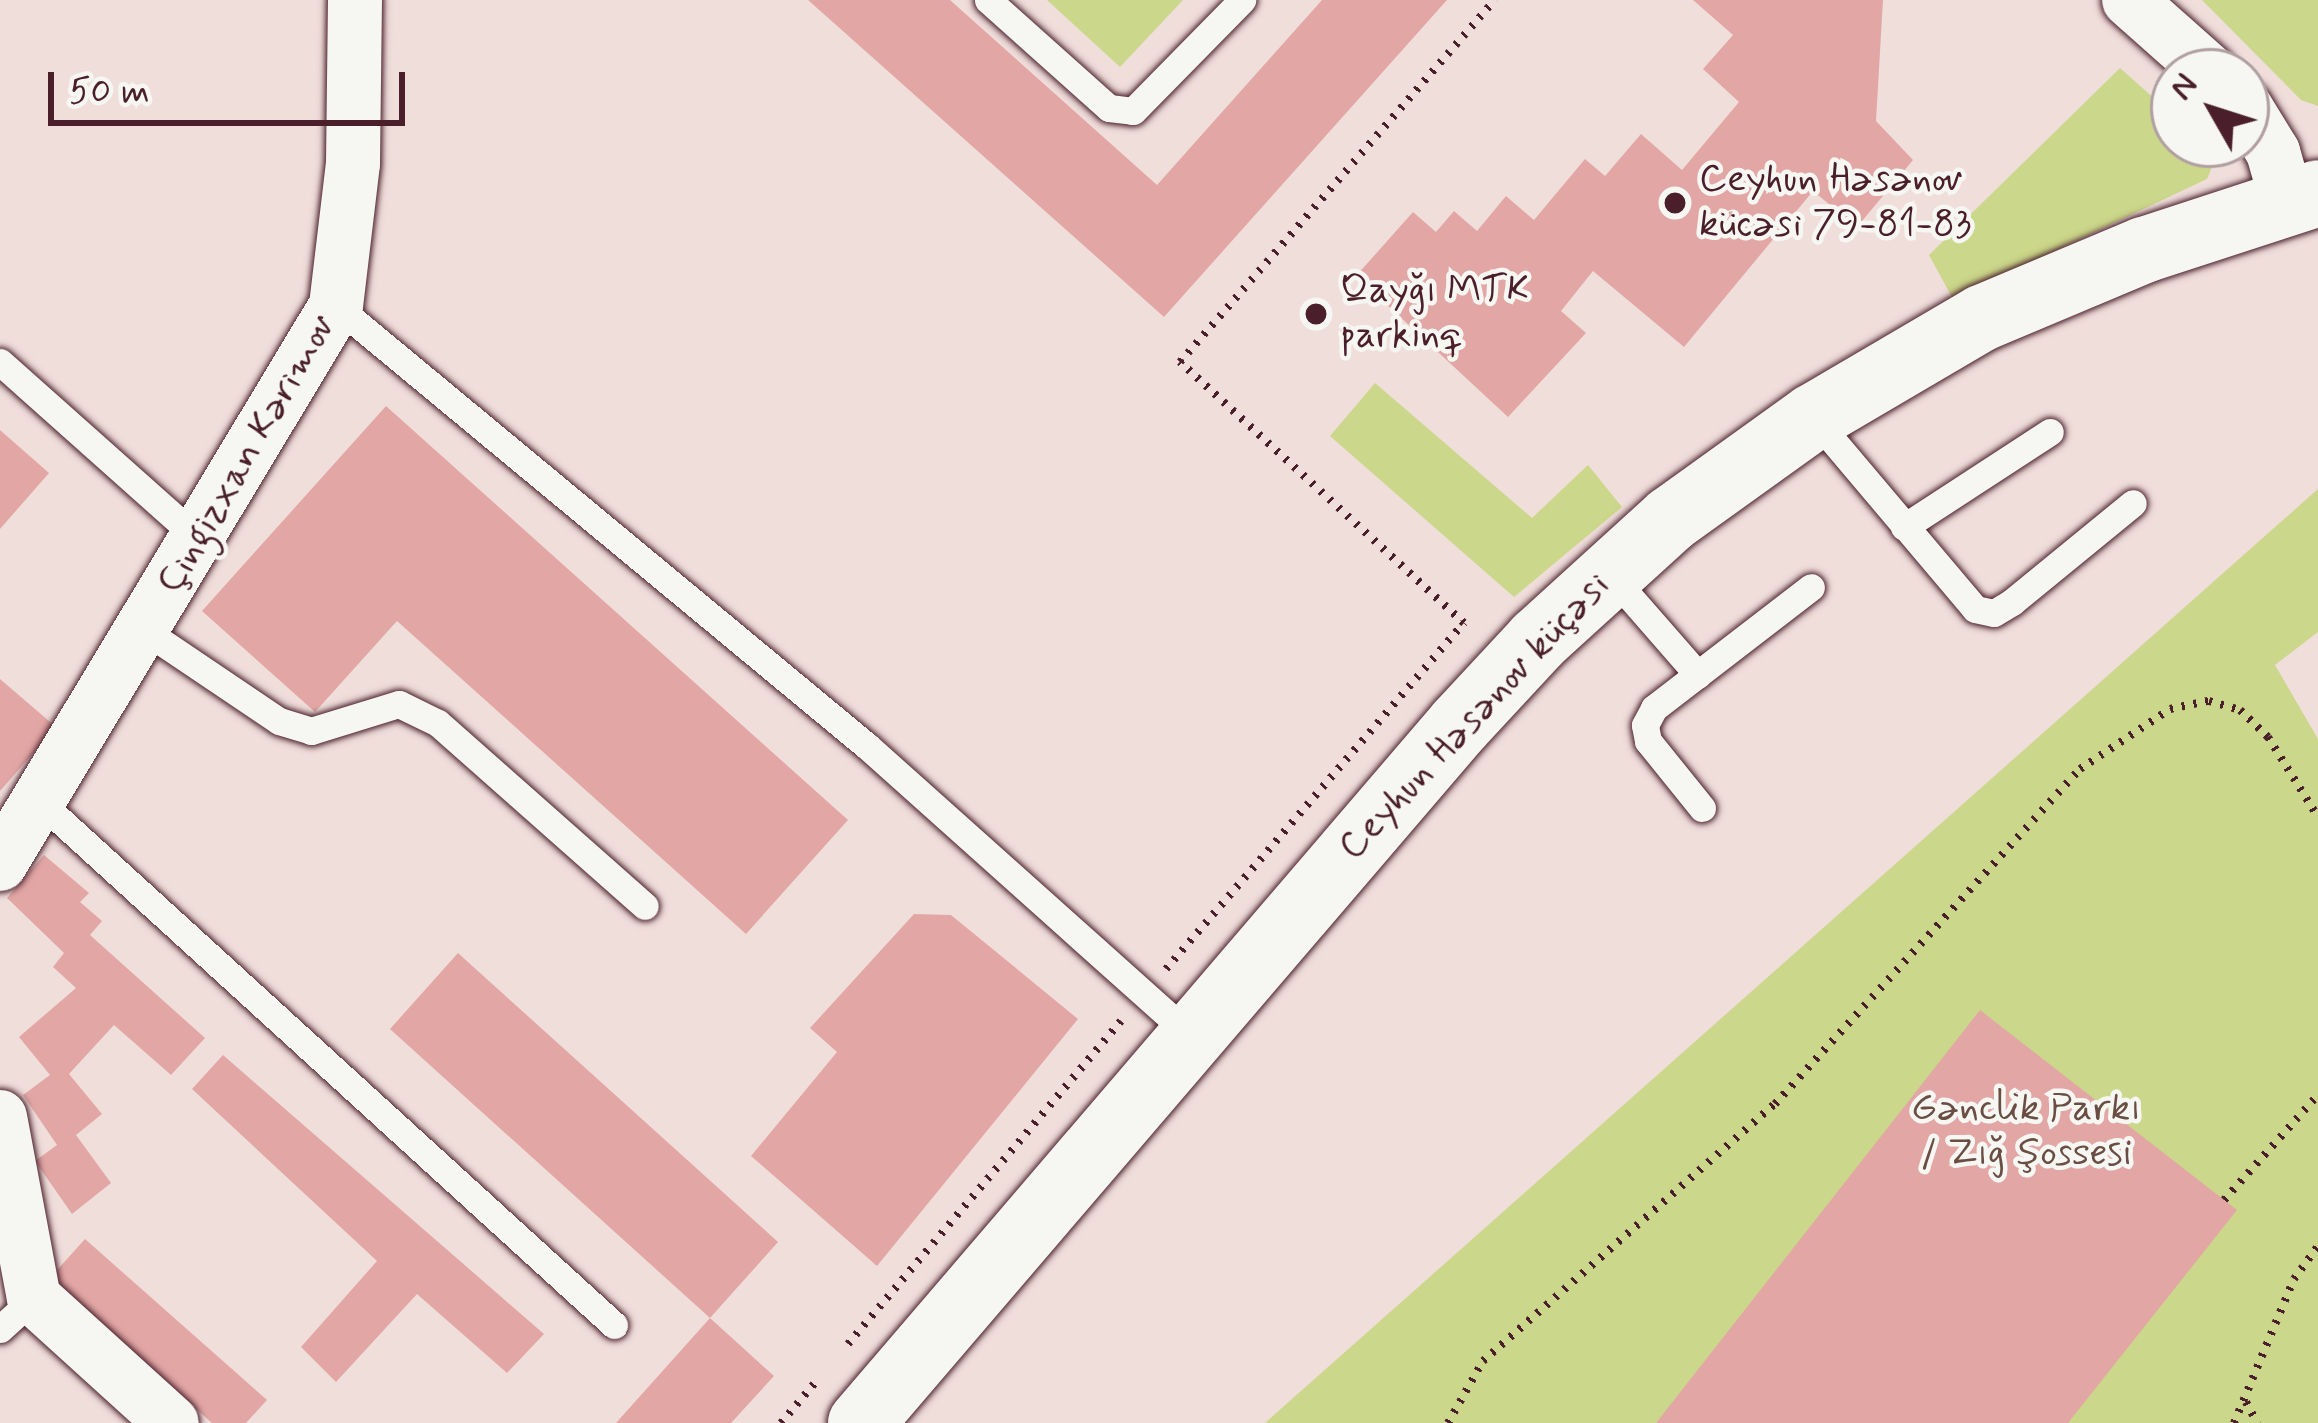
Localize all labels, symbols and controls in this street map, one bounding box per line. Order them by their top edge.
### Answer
scale bar [54,48,411,122]
north arrow [2150,48,2270,168]
text: N [2160,65,2208,110]
text: 50 m [69,69,150,116]
place label: Ceyhun Həsənov kücəsi 79-81-83 [1699,158,1971,249]
marker: Ceyhun Həsənov kücəsi 79-81-83 [1662,190,1688,216]
place label: Qayğı MTK parkinq [1340,269,1529,360]
marker: Qayğı MTK parkinq [1303,301,1329,327]
street label: Çingizxan Kərimov [148,304,348,606]
street label: Ceyhun Həsənov küçəsi [1328,562,1622,872]
park label: Gənclik Parkı / Zığ şossesi [1912,1087,2140,1178]

